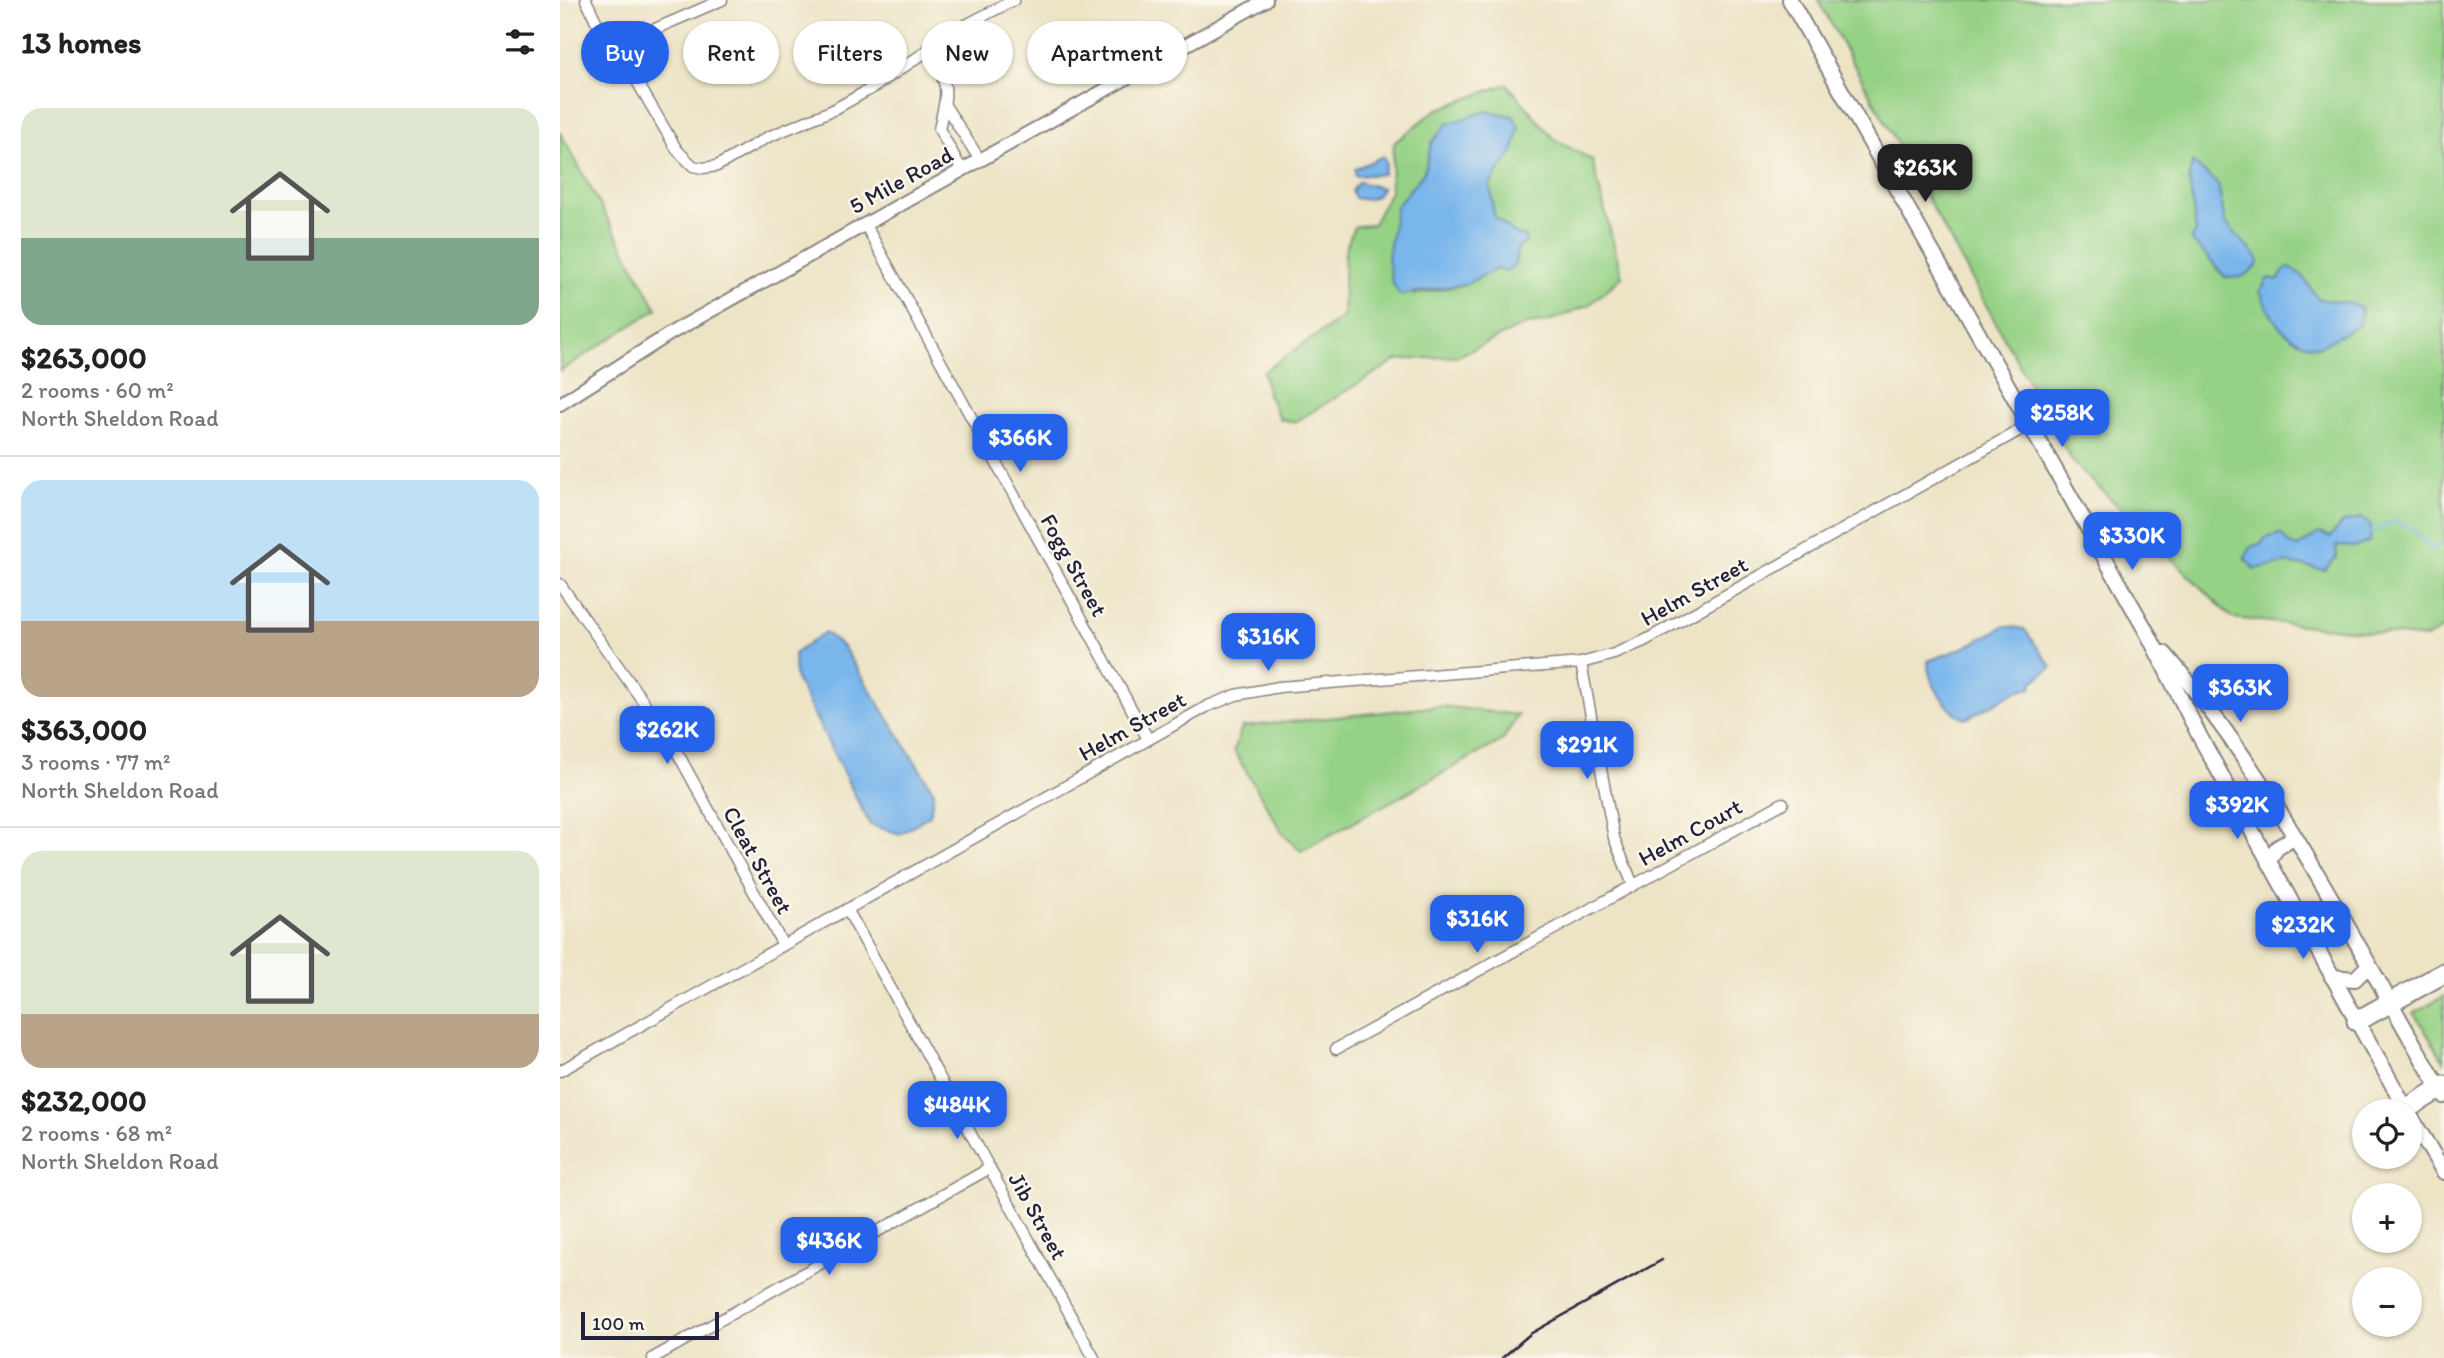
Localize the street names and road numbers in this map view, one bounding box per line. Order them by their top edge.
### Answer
street label: 5 Mile Road [844,140,958,220]
street label: Fogg Street [1034,509,1114,621]
street label: Helm Street [1635,550,1753,632]
street label: Helm Street [1073,685,1191,767]
street label: Helm Court [1633,792,1747,872]
street label: Cleat Street [717,801,799,919]
street label: Jib Street [1003,1167,1073,1265]

